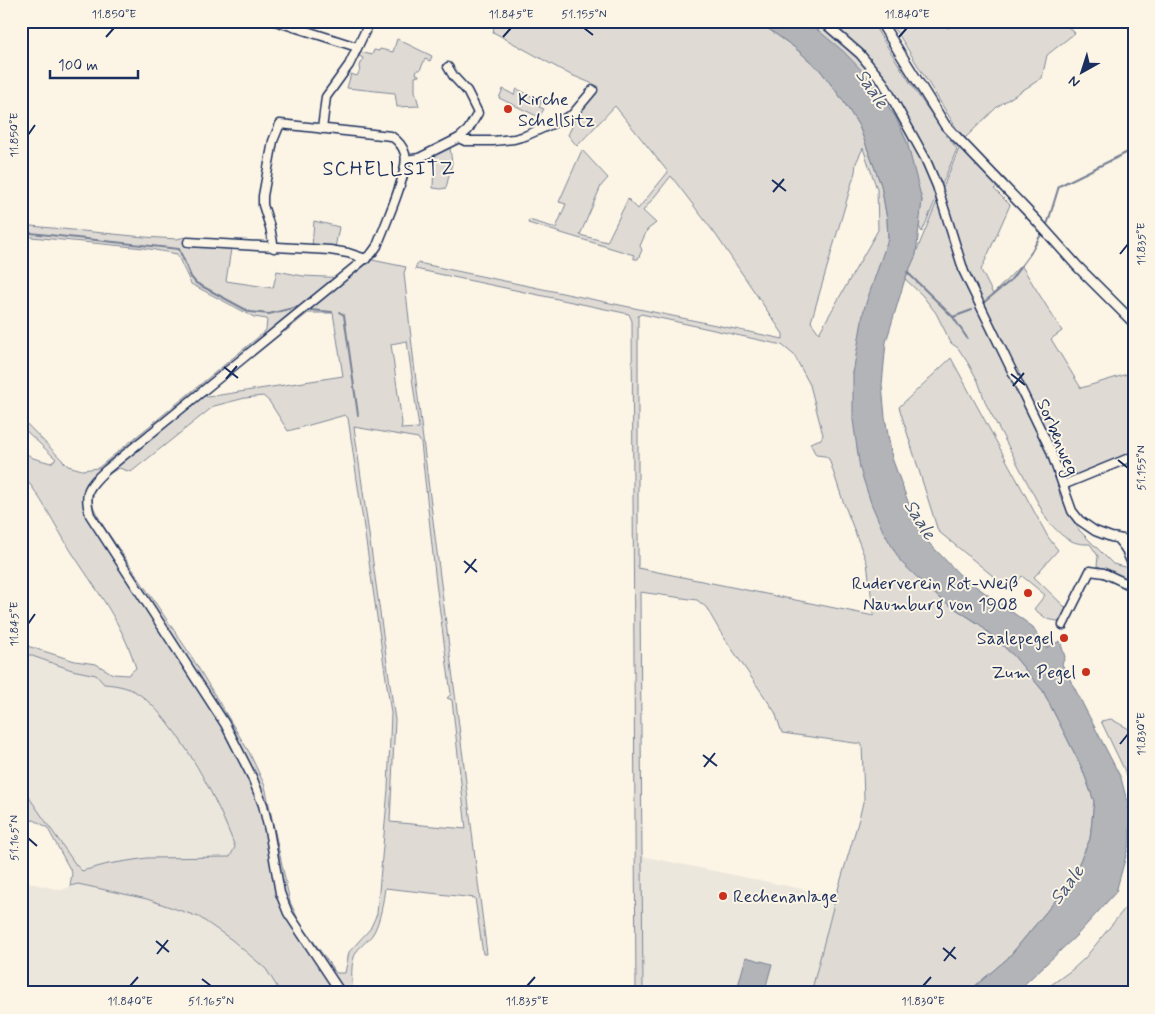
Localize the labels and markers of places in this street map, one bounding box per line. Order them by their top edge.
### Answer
place label: Kirche Schellsitz [518,88,595,133]
marker: Kirche Schellsitz [502,103,514,115]
place label: Ruderverein Rot-Weiß Naumburg von 1908 [852,572,1018,619]
marker: Ruderverein Rot-Weiß Naumburg von 1908 [1022,587,1034,599]
place label: Saalepegel [977,627,1054,651]
marker: Saalepegel [1058,632,1070,644]
place label: Zum Pegel [992,661,1076,685]
marker: Zum Pegel [1080,666,1092,678]
place label: Rechenanlage [733,885,838,909]
marker: Rechenanlage [717,890,729,902]

